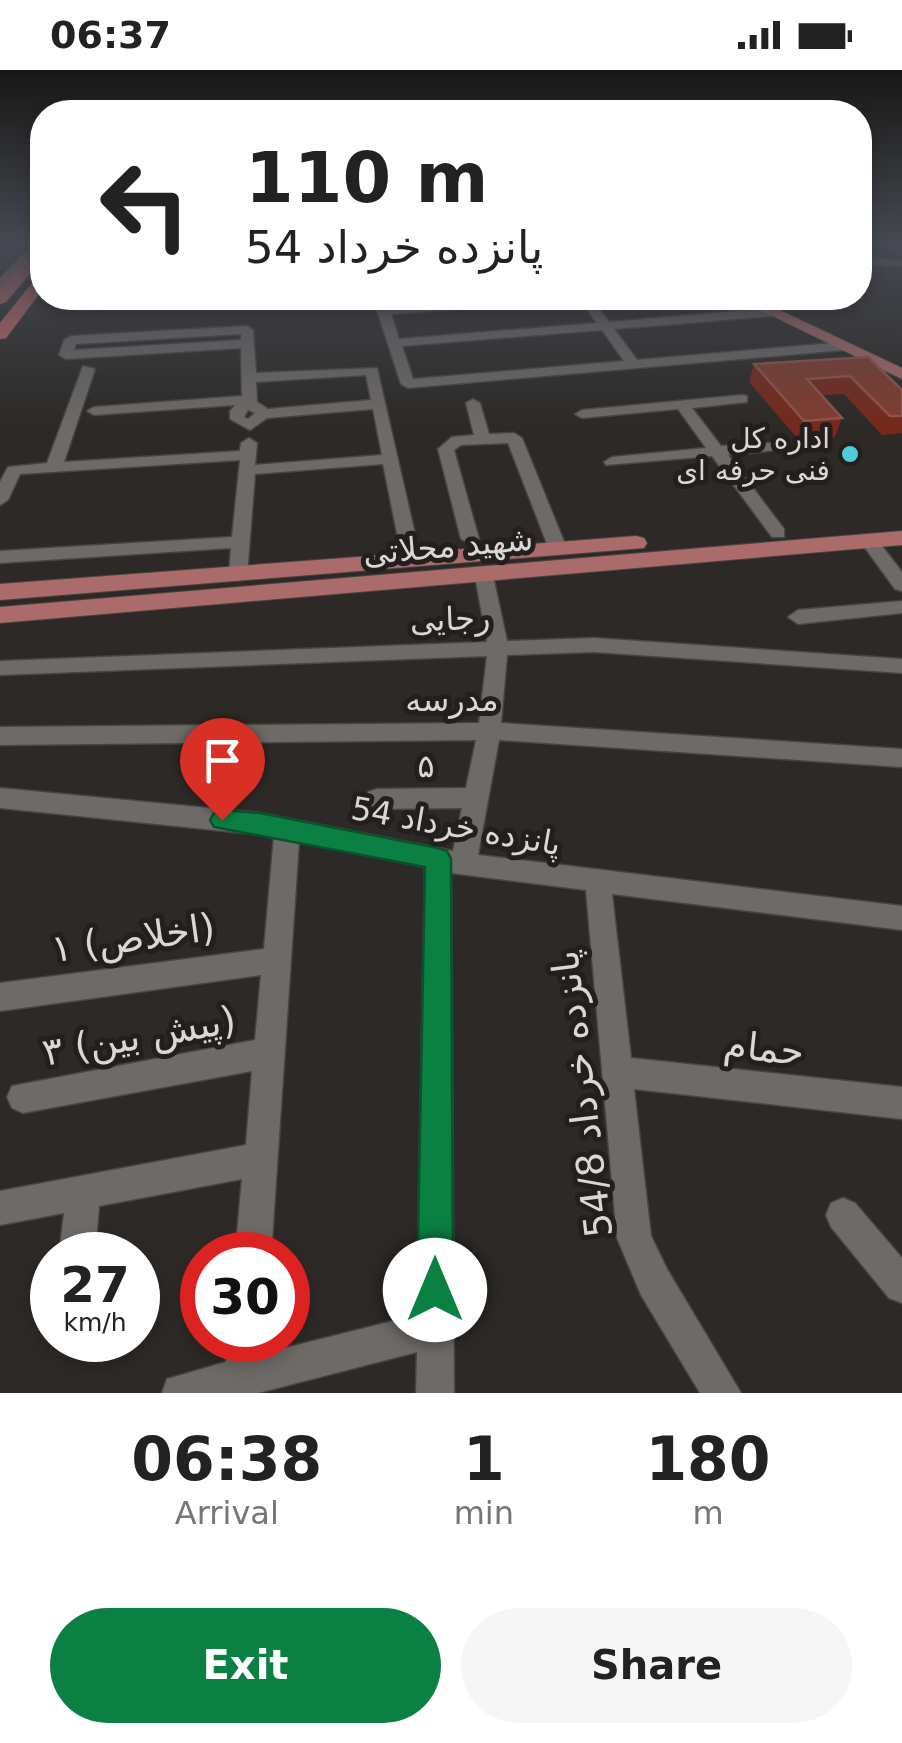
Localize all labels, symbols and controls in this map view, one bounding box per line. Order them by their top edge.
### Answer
text: 06:37 [50,13,171,57]
text: 110 m [245,137,488,219]
icon: left [80,140,210,270]
text: پانزده خرداد 54 [245,221,543,274]
place label: اداره کل فنی حرفه ای [676,422,830,487]
marker: اداره کل فنی حرفه ای [839,443,861,465]
street label: شهید محلاتی [361,520,535,572]
street label: رجایی [409,599,491,639]
street label: مدرسه [405,681,499,719]
pin [180,718,265,821]
icon: arrive [195,733,250,788]
street label: ۵ [417,747,435,785]
street label: پانزده خرداد 54 [348,789,564,863]
street label: ۱ (اخلاص) [48,905,218,972]
street label: پانزده خرداد 54/8 [543,948,622,1240]
street label: ۳ (پیش بین) [39,997,239,1076]
street label: حمام [722,1022,806,1074]
speed limit sign: 30 [180,1232,310,1362]
position arrow [383,1238,487,1342]
text: 27 [60,1256,130,1314]
text: km/h [63,1308,127,1337]
text: 06:38 [131,1424,322,1494]
text: 1 [463,1424,505,1494]
text: 180 [645,1424,771,1494]
text: Arrival [175,1494,279,1532]
text: min [454,1494,514,1532]
text: m [692,1494,724,1532]
button: Exit [50,1608,441,1723]
button: Share [461,1608,852,1723]

